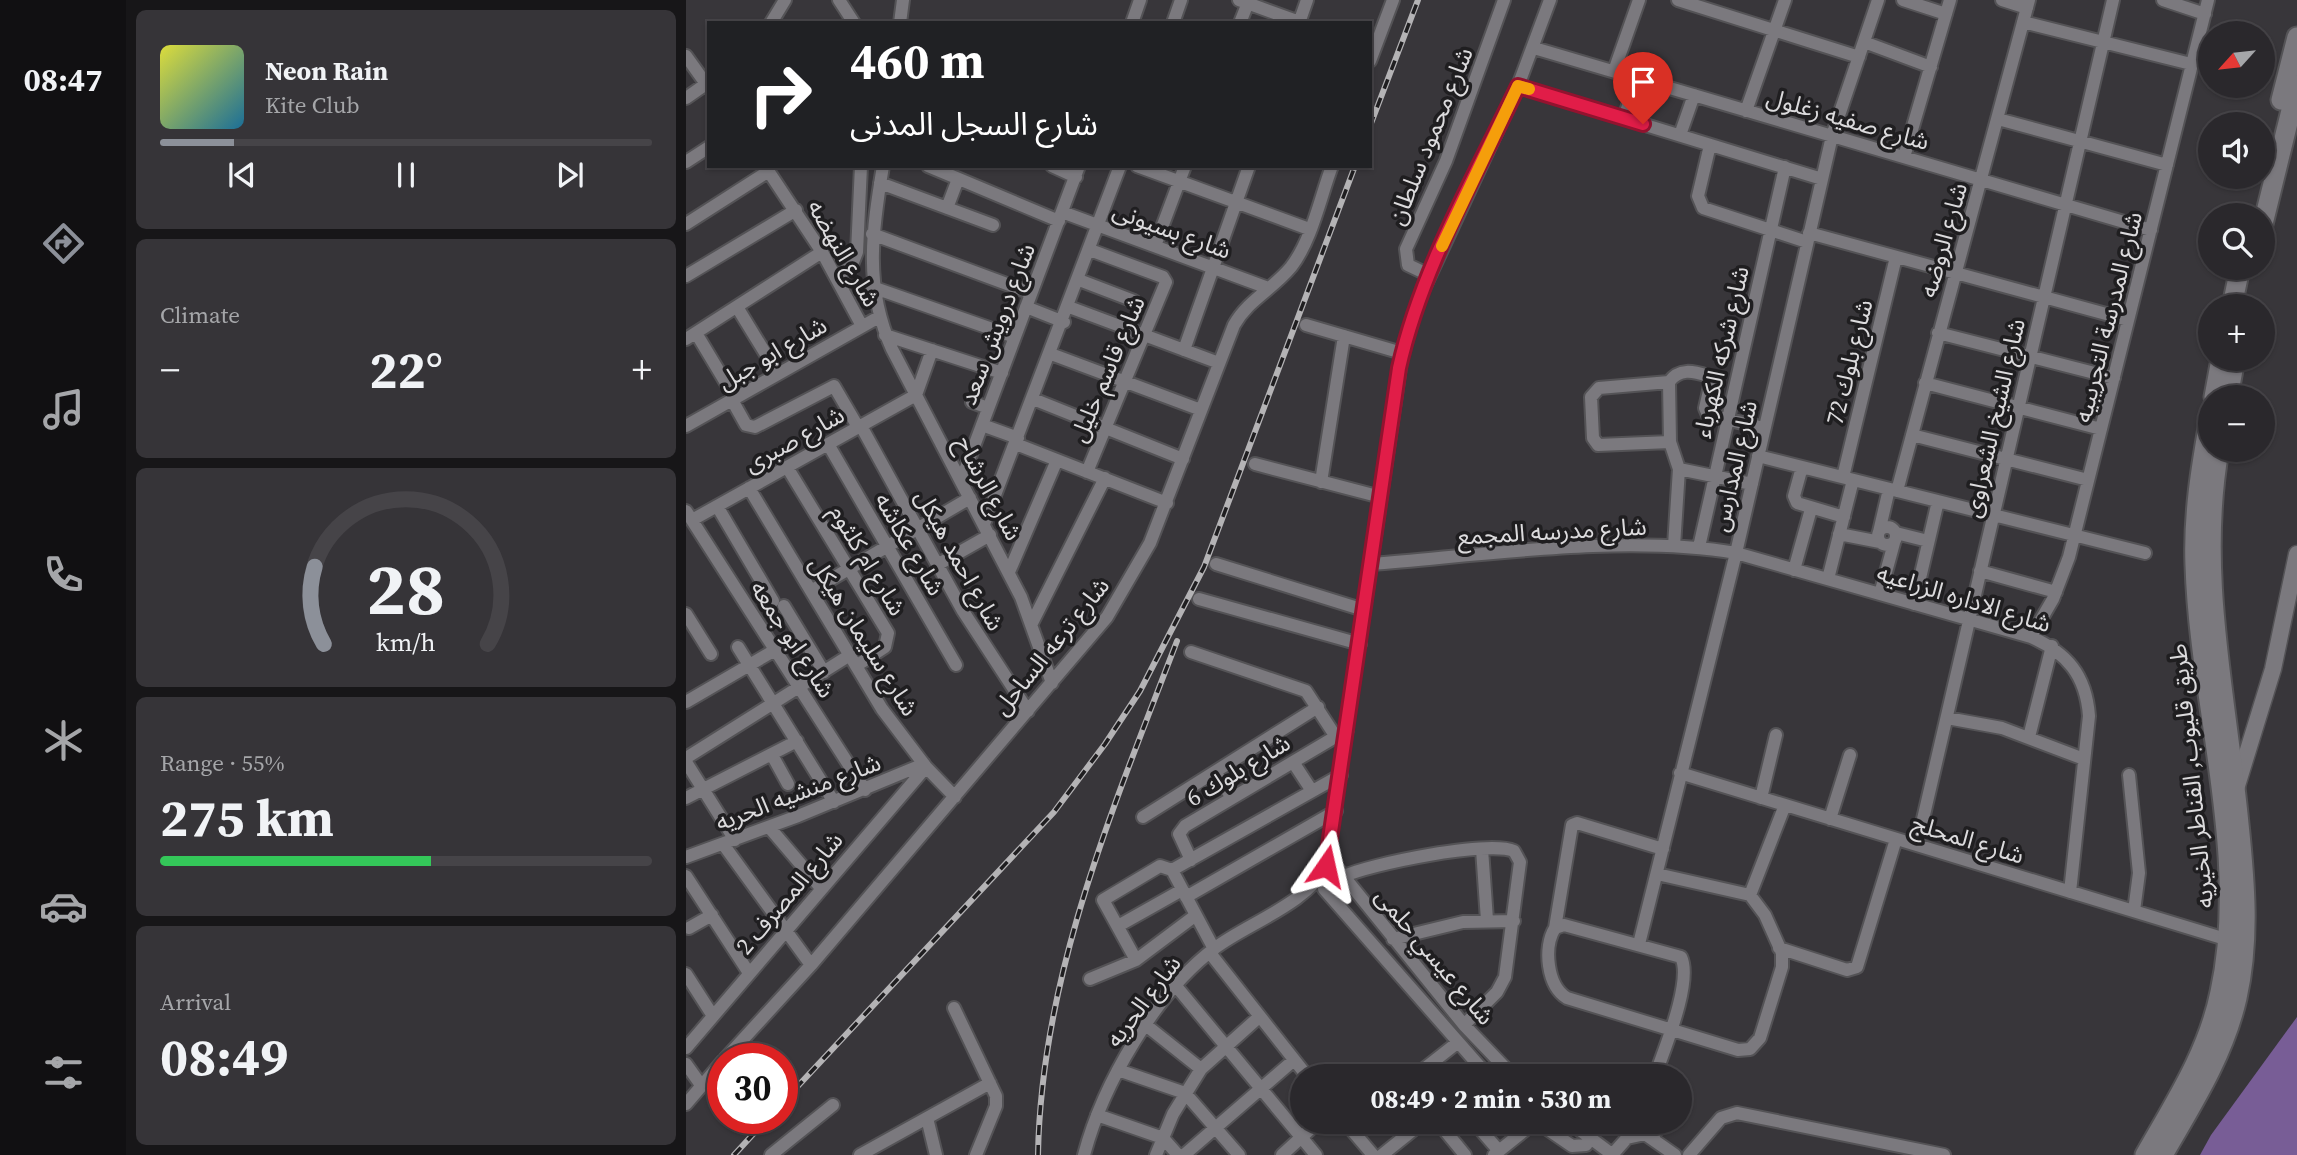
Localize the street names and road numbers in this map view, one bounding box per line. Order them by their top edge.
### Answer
street label: شارع محمود سلطان [1379,42,1482,230]
street label: شارع صفيه زغلول [1763,80,1933,159]
street label: شارع الروضه [1911,179,1976,301]
street label: شارع النهضه [799,193,888,313]
street label: شارع بسيونى [1108,193,1236,268]
street label: شارع المدرسة التجريبيه [2066,208,2151,426]
street label: شارع درويش سعد [951,238,1044,410]
street label: شارع شركه الكهرباء [1685,263,1758,441]
street label: شارع قاسم خليل [1061,291,1154,448]
street label: شارع بلوك 72 [1817,296,1881,428]
street label: شارع ابو جبل [711,308,833,398]
street label: شارع الشيخ الشعراوى [1955,315,2034,521]
street label: شارع المدارس [1703,397,1766,535]
street label: شارع صبرى [738,398,851,481]
street label: شارع الرشاح [947,430,1030,547]
street label: شارع احمد هيكل [907,483,1012,637]
street label: شارع عكاشه [866,486,953,602]
street label: شارع ام كلثوم [820,498,914,623]
street label: شارع مدرسه المجمع [1456,510,1648,553]
street label: شارع سليمان هيكل [801,550,926,723]
street label: شارع الاداره الزراعيه [1873,556,2055,641]
street label: شارع ترعه الساحل [985,570,1118,723]
street label: شارع ابو جمعه [742,574,843,705]
street label: طريق قليوب, القناطر الخيريه [2161,642,2221,910]
street label: شارع بلوك 6 [1180,726,1297,815]
street label: شارع منشيه الحريه [711,745,886,840]
street label: شارع المحلج [1907,806,2028,873]
street label: شارع المصرف 2 [728,825,851,962]
street label: شارع عيسي حلمى [1366,880,1502,1033]
street label: شارع الحريه [1098,948,1189,1054]

